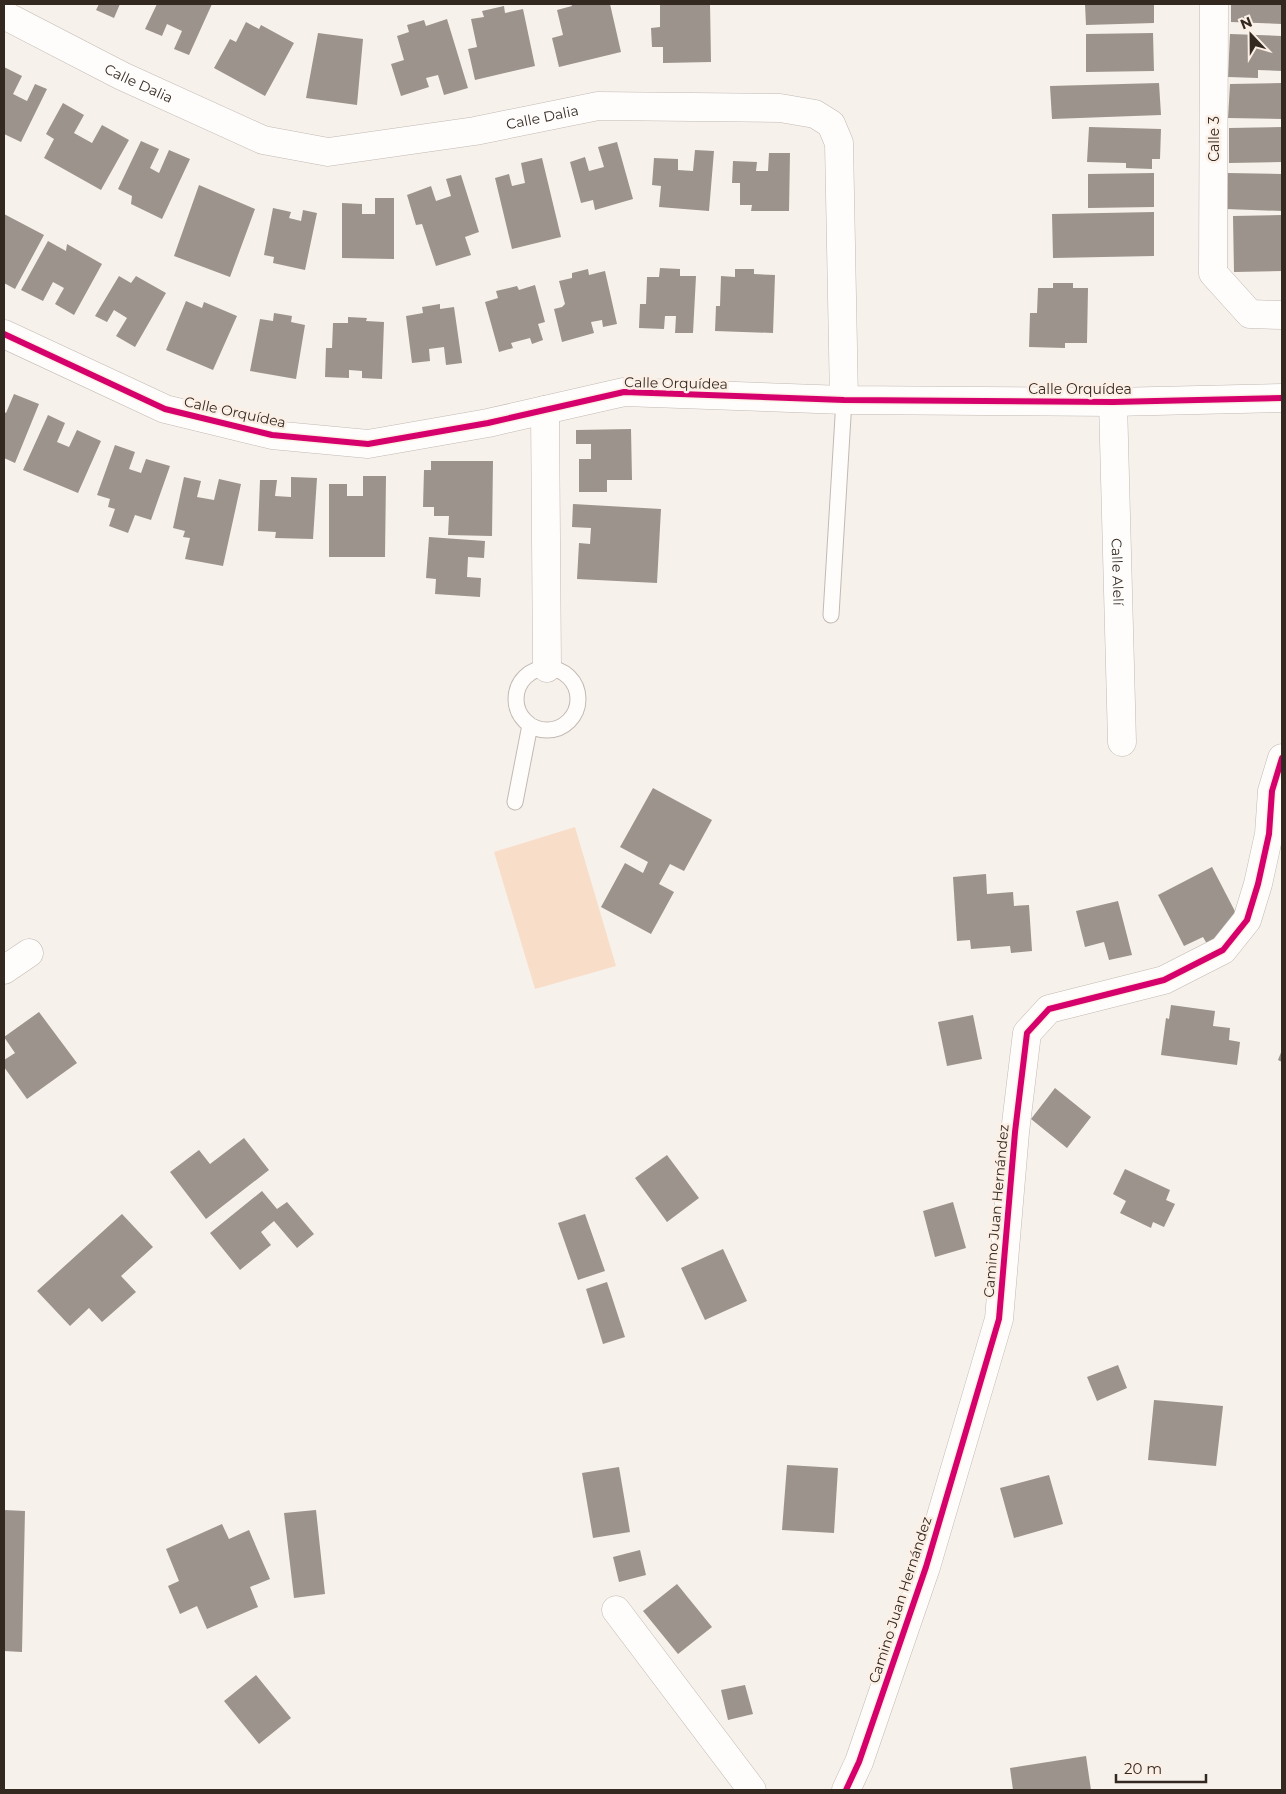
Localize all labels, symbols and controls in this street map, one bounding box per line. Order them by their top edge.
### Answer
north arrow [1226,10,1276,60]
text: N [1238,12,1255,33]
street label: Calle Dalia [101,59,176,107]
street label: Calle Dalia [505,101,580,133]
street label: Calle 3 [1205,116,1223,162]
street label: Calle Orquídea [624,373,728,393]
street label: Calle Orquídea [1028,380,1132,398]
street label: Calle Orquídea [182,392,288,432]
street label: Calle Alelí [1108,538,1127,607]
street label: Camino Juan Hernández [979,1124,1013,1298]
street label: Camino Juan Hernández [865,1514,935,1686]
scale bar [1116,1752,1206,1784]
text: 20 m [1124,1759,1162,1778]

